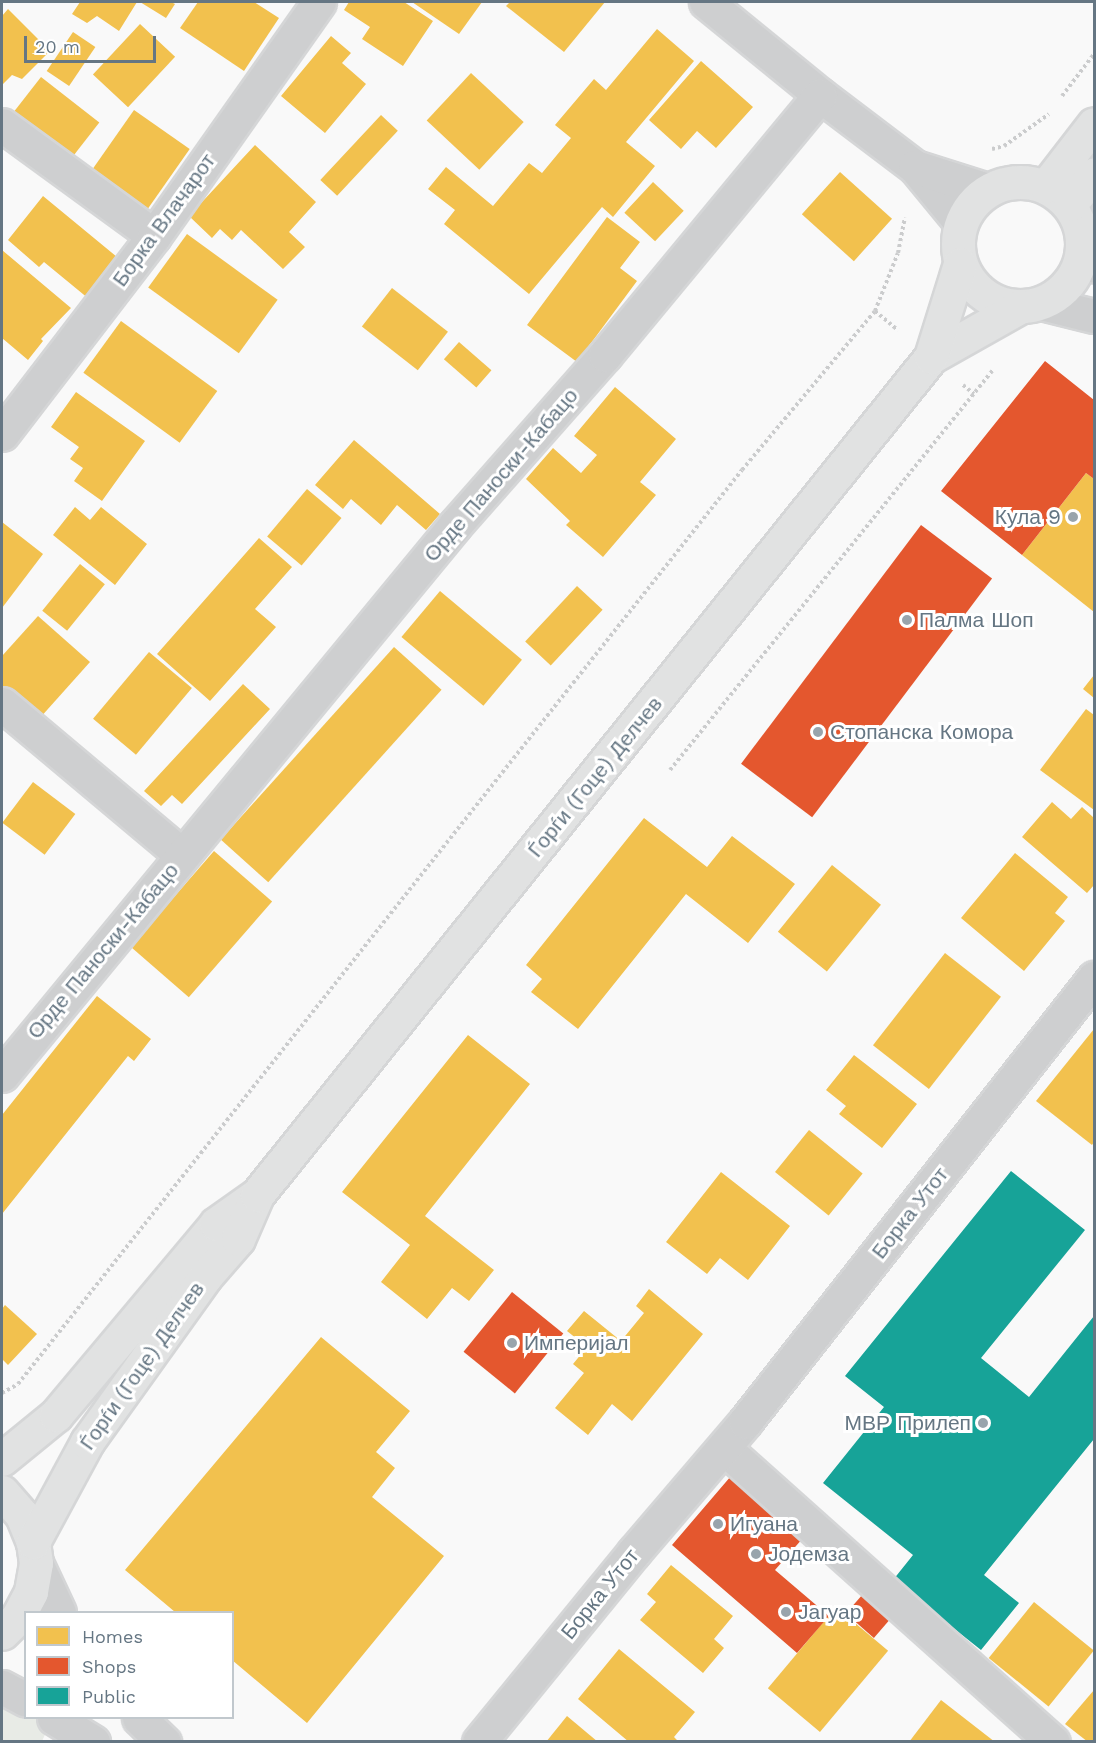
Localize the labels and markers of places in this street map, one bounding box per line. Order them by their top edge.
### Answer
place label: Кула 9 [995,504,1061,530]
marker: Кула 9 [1066,510,1080,524]
place label: Палма Шоп [919,607,1034,633]
marker: Палма Шоп [900,613,914,627]
place label: Стопанска Комора [830,719,1013,745]
marker: Стопанска Комора [811,725,825,739]
place label: Империјал [524,1330,629,1356]
marker: Империјал [505,1336,519,1350]
place label: МВР Прилеп [845,1410,971,1436]
marker: МВР Прилеп [976,1416,990,1430]
place label: Игуана [730,1511,798,1537]
marker: Игуана [711,1517,725,1531]
place label: Јодемза [768,1541,849,1567]
marker: Јодемза [749,1547,763,1561]
place label: Јагуар [798,1599,861,1625]
marker: Јагуар [779,1605,793,1619]

